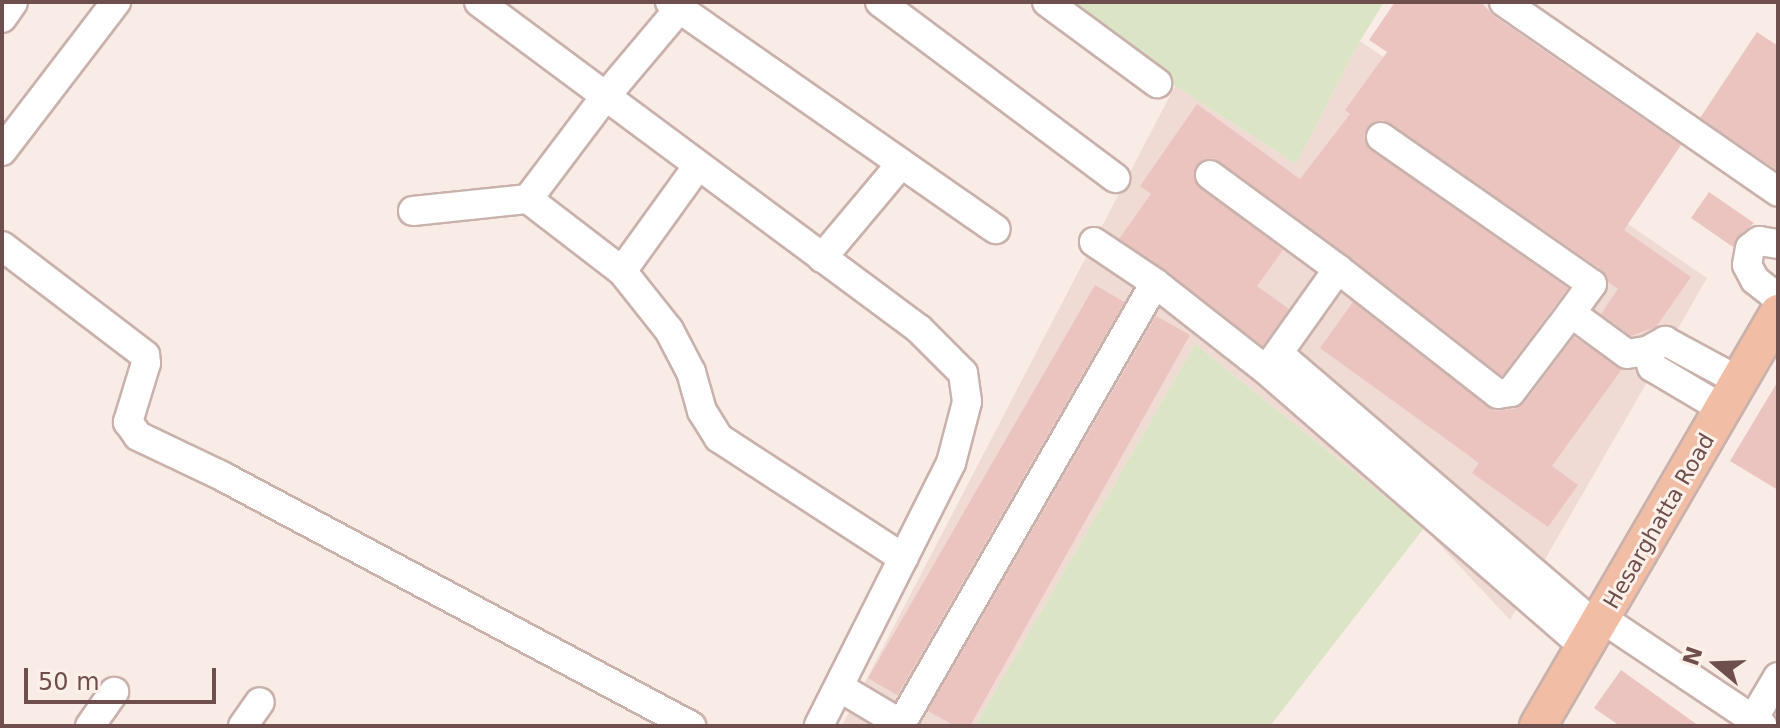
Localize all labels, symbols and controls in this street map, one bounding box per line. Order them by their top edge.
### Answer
street label: Hesarghatta Road [1598,429,1720,613]
north arrow [1676,624,1756,704]
text: N [1678,643,1708,669]
scale bar [28,652,220,702]
text: 50 m [38,668,100,696]

